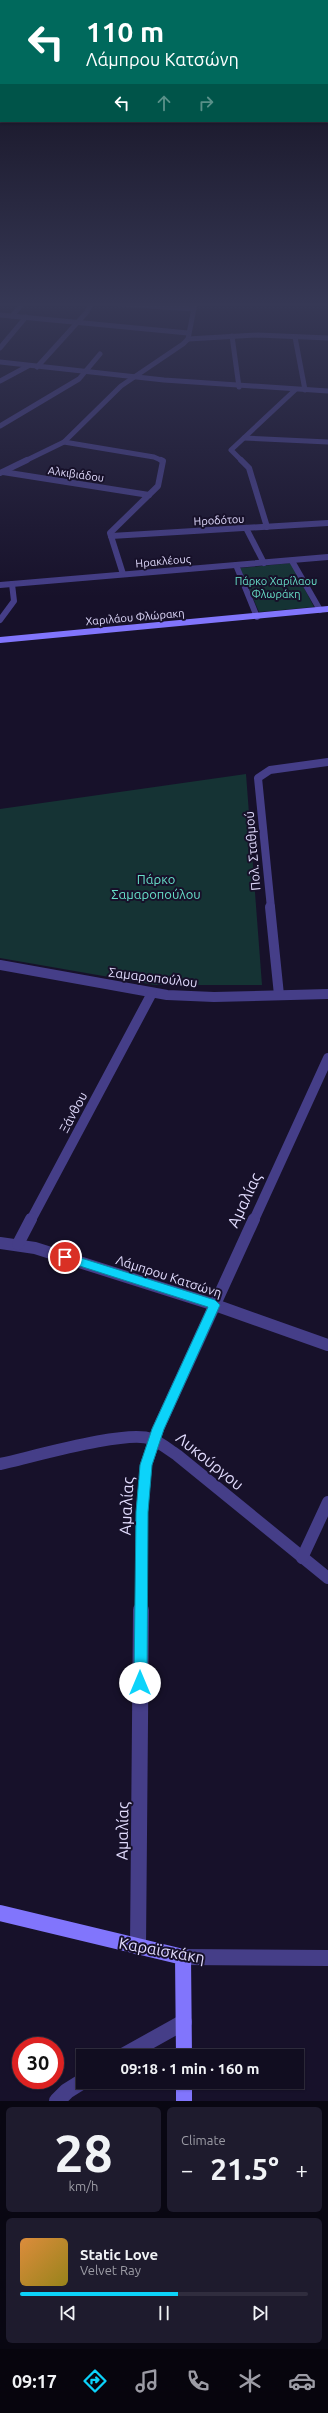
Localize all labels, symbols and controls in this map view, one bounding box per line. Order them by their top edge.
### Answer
icon: left [20,16,72,68]
text: 110 m [86,16,164,47]
text: Λάμπρου Κατσώνη [86,49,239,69]
icon: left [111,92,133,114]
icon: ahead [153,92,175,114]
icon: right [195,92,217,114]
street label: Αλκιβιάδου [47,464,105,484]
street label: Ηροδότου [193,513,245,527]
street label: Ηρακλέους [135,553,191,570]
park label: Πάρκο Χαρίλαου Φλωράκη [235,575,317,600]
street label: Χαριλάου Φλώρακη [85,607,185,627]
street label: Πολ. Σταθμού [242,811,262,891]
park label: Πάρκο Σαμαροπούλου [111,872,201,901]
street label: Σαμαροπούλου [108,965,198,989]
street label: Ξάνθου [57,1089,89,1135]
street label: Αμαλίας [223,1170,265,1231]
pin [48,1240,82,1274]
icon: arrive [54,1246,76,1268]
street label: Λάμπρου Κατσώνη [114,1252,224,1300]
street label: Λυκούργου [173,1428,247,1494]
street label: Αμαλίας [115,1476,138,1536]
position arrow [119,1662,161,1704]
street label: Αμαλίας [112,1802,133,1860]
street label: Καραϊσκάκη [118,1934,206,1966]
speed limit sign: 30 [12,2037,64,2089]
text: 09:18 · 1 min · 160 m [121,2060,259,2077]
text: 28 [54,2124,113,2182]
text: Climate [181,2133,226,2147]
text: 21.5° [210,2152,279,2186]
text: − [181,2157,193,2182]
text: + [296,2157,308,2182]
text: km/h [68,2179,99,2193]
text: Static Love [80,2246,158,2263]
text: Velvet Ray [80,2263,141,2277]
icon: previous [57,2302,79,2324]
icon: pause [153,2302,175,2324]
icon: next [249,2302,271,2324]
icon: directions [81,2367,109,2395]
icon: music [133,2367,161,2395]
icon: phone [184,2367,212,2395]
icon: climate [236,2367,264,2395]
icon: car [288,2367,316,2395]
text: 09:17 [12,2371,57,2391]

